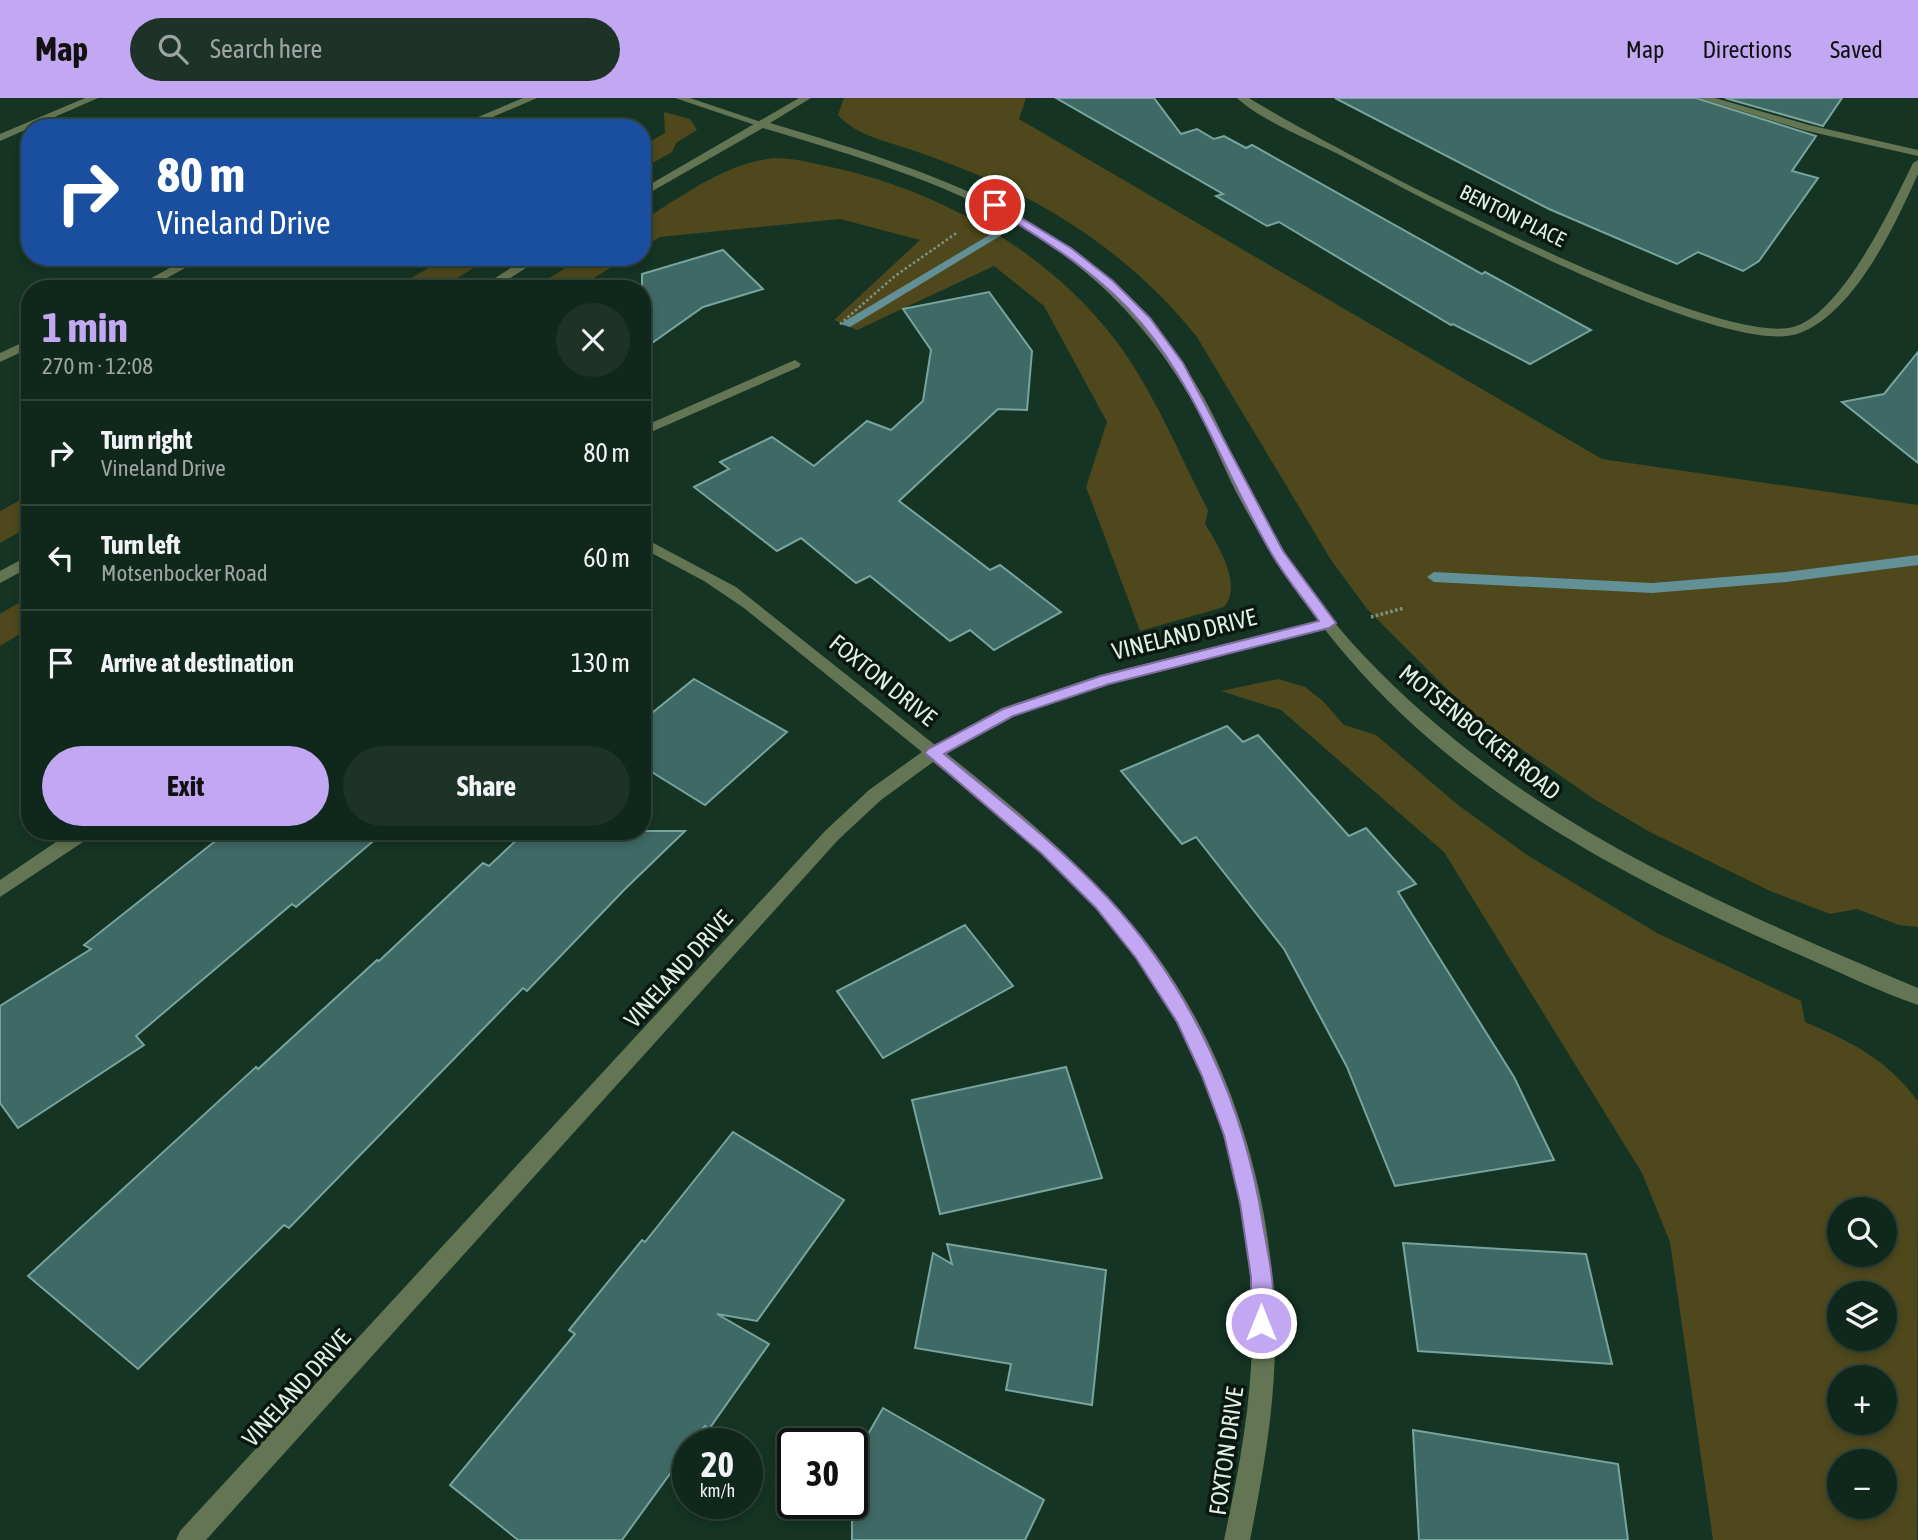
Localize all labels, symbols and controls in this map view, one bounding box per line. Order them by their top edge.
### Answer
search box [130,18,620,81]
text: Map [35,30,88,68]
icon: search [154,30,192,68]
text: Search here [210,34,322,64]
text: Map [1626,36,1664,63]
text: Directions [1702,36,1792,63]
text: Saved [1830,36,1883,63]
text: 80 m [157,146,245,202]
icon: right [42,147,133,238]
pin [965,175,1025,235]
street label: BENTON PLACE [1456,179,1570,251]
icon: arrive [976,186,1014,224]
text: Vineland Drive [157,204,331,241]
text: 1 min [42,303,128,351]
button: close [556,303,630,377]
text: 270 m · 12:08 [42,353,153,379]
text: Turn right [101,425,192,455]
icon: right [42,434,80,472]
text: 80 m [583,438,630,468]
text: Vineland Drive [101,455,226,481]
text: Turn left [101,530,181,560]
icon: left [42,539,80,577]
text: 60 m [583,543,630,573]
text: Motsenbocker Road [101,560,268,586]
street label: VINELAND DRIVE [1109,603,1259,665]
street label: FOXTON DRIVE [824,629,942,731]
icon: arrive [42,644,80,682]
text: Arrive at destination [101,648,294,678]
text: 130 m [571,648,630,678]
street label: MOTSENBOCKER ROAD [1394,659,1566,805]
button: Exit [42,746,329,826]
button: Share [343,746,630,826]
street label: VINELAND DRIVE [619,905,737,1033]
map controls [1827,1197,1897,1519]
button: search [1827,1197,1897,1267]
button: layers [1827,1281,1897,1351]
position arrow [1224,1286,1298,1360]
street label: VINELAND DRIVE [237,1324,355,1452]
button: + [1827,1365,1897,1435]
street label: FOXTON DRIVE [1204,1385,1248,1517]
speed limit sign: 30 [777,1428,868,1519]
text: 20 [701,1444,734,1484]
button: − [1827,1449,1897,1519]
text: km/h [700,1480,735,1501]

